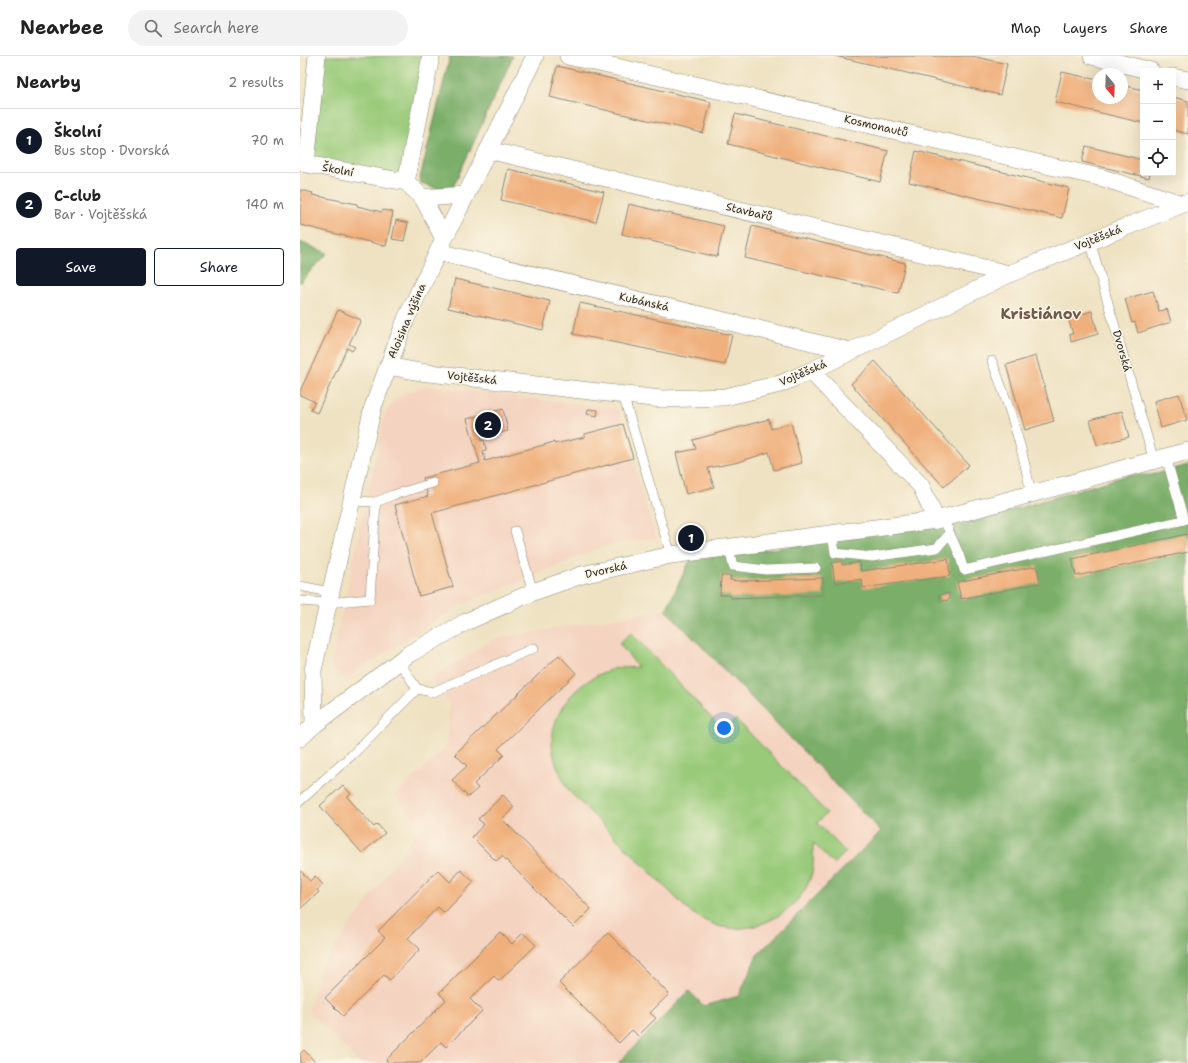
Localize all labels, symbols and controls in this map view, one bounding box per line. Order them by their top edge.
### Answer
search box [128,10,408,46]
text: Nearbee [20,15,104,40]
icon: search [142,17,164,39]
text: Search here [174,18,259,38]
text: Map [1011,19,1041,37]
text: Layers [1063,19,1107,37]
text: Share [1129,19,1168,37]
north arrow [1092,68,1128,104]
map controls [1140,68,1176,176]
button: + [1140,68,1176,104]
text: Nearby [16,71,81,93]
text: 2 results [228,74,284,91]
button: − [1140,104,1176,140]
street label: Kosmonautů [843,111,909,141]
text: Školní [54,122,101,142]
text: 1 [26,132,32,149]
text: 70 m [250,132,284,149]
button: locate [1140,140,1176,176]
text: Bus stop · Dvorská [54,142,169,159]
street label: Školní [321,159,355,180]
text: C-club [54,186,101,206]
text: 2 [24,196,34,213]
text: 140 m [245,196,284,213]
street label: Stavbařů [724,199,774,225]
text: Bar · Vojtěšská [54,206,147,223]
street label: Vojtěšská [1072,222,1124,254]
button: Save [16,248,146,286]
button: Share [154,248,284,286]
street label: Aloisina výšina [384,281,430,361]
street label: Kubánská [618,289,671,315]
district label: Kristiánov [1001,304,1081,324]
street label: Dvorská [1109,328,1135,374]
street label: Vojtěšská [777,356,829,390]
street label: Vojtěšská [446,368,498,388]
pin: 2 [475,410,501,440]
pin: 1 [678,523,704,553]
street label: Dvorská [584,558,629,582]
your location [714,718,734,738]

